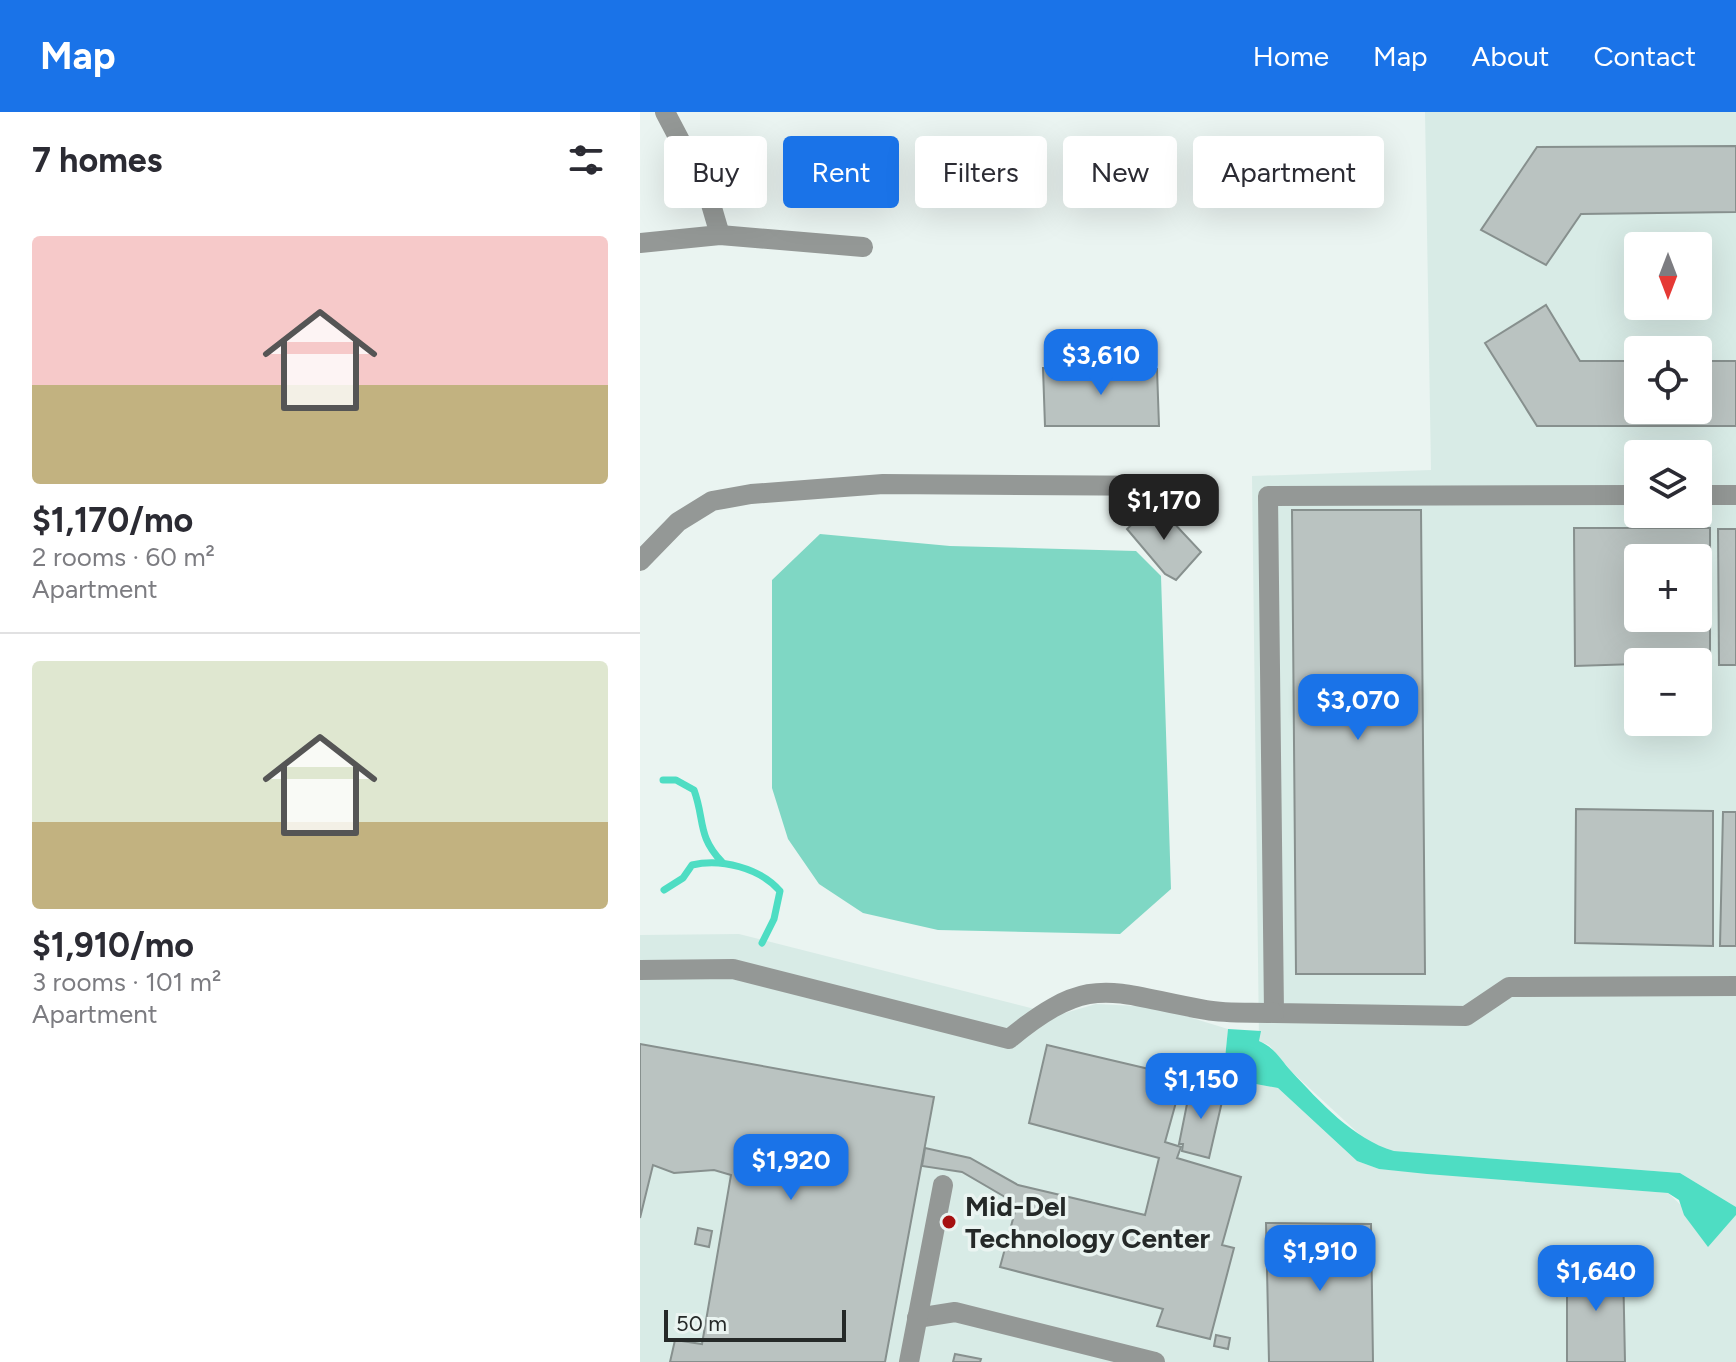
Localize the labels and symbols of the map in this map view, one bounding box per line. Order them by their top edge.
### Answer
north arrow [1624,232,1712,320]
pin: $3,610 [1036,329,1166,397]
pin: $1,170 [1099,474,1229,542]
pin: $3,070 [1293,674,1423,742]
pin: $1,150 [1136,1053,1266,1121]
pin: $1,920 [726,1134,856,1202]
place label: Mid-Del Technology Center [965,1189,1210,1255]
marker: Mid-Del Technology Center [940,1213,958,1231]
pin: $1,910 [1255,1225,1385,1293]
pin: $1,640 [1531,1245,1661,1313]
scale bar [664,1306,846,1342]

